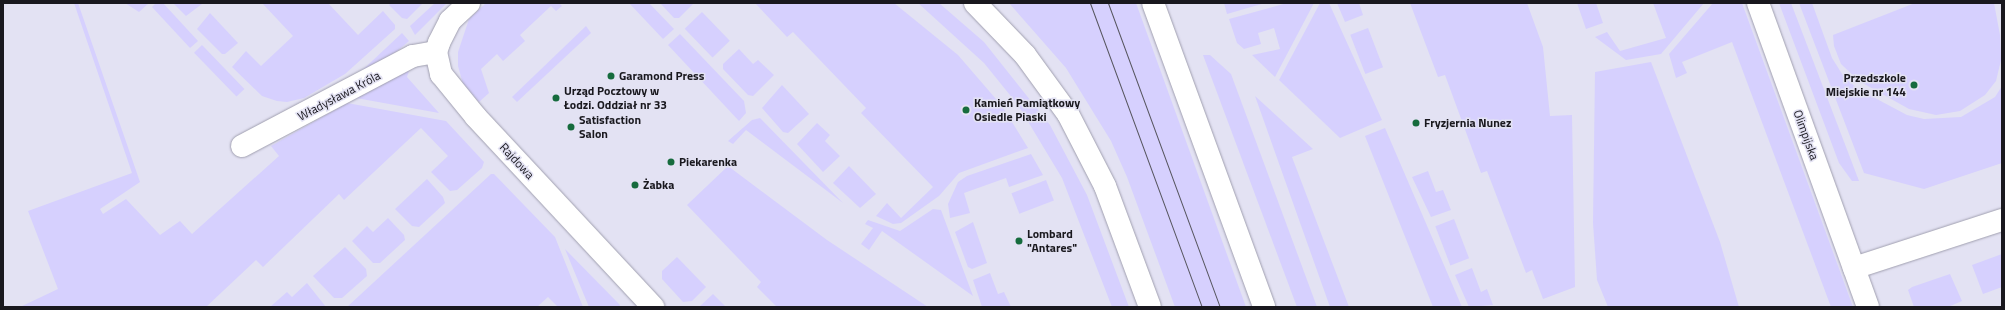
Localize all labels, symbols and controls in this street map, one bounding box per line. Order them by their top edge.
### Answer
street label: Władysława Króla [295,68,383,124]
place label: Garamond Press [619,69,704,83]
marker: Garamond Press [606,71,616,81]
place label: Przedszkole Miejskie nr 144 [1826,71,1906,99]
marker: Przedszkole Miejskie nr 144 [1909,80,1919,90]
place label: Urząd Pocztowy w Łodzi. Oddział nr 33 [564,84,667,112]
marker: Urząd Pocztowy w Łodzi. Oddział nr 33 [551,93,561,103]
place label: Kamień Pamiątkowy Osiedle Piaski [974,96,1080,124]
marker: Kamień Pamiątkowy Osiedle Piaski [961,105,971,115]
street label: Olimpijska [1790,108,1822,162]
place label: Satisfaction Salon [579,113,641,141]
place label: Fryzjernia Nunez [1424,116,1511,130]
marker: Fryzjernia Nunez [1411,118,1421,128]
marker: Satisfaction Salon [566,122,576,132]
street label: Rajdowa [497,140,537,182]
place label: Piekarenka [679,155,737,169]
marker: Piekarenka [666,157,676,167]
place label: Żabka [643,178,674,192]
marker: Żabka [630,180,640,190]
place label: Lombard "Antares" [1027,227,1077,255]
marker: Lombard "Antares" [1014,236,1024,246]

